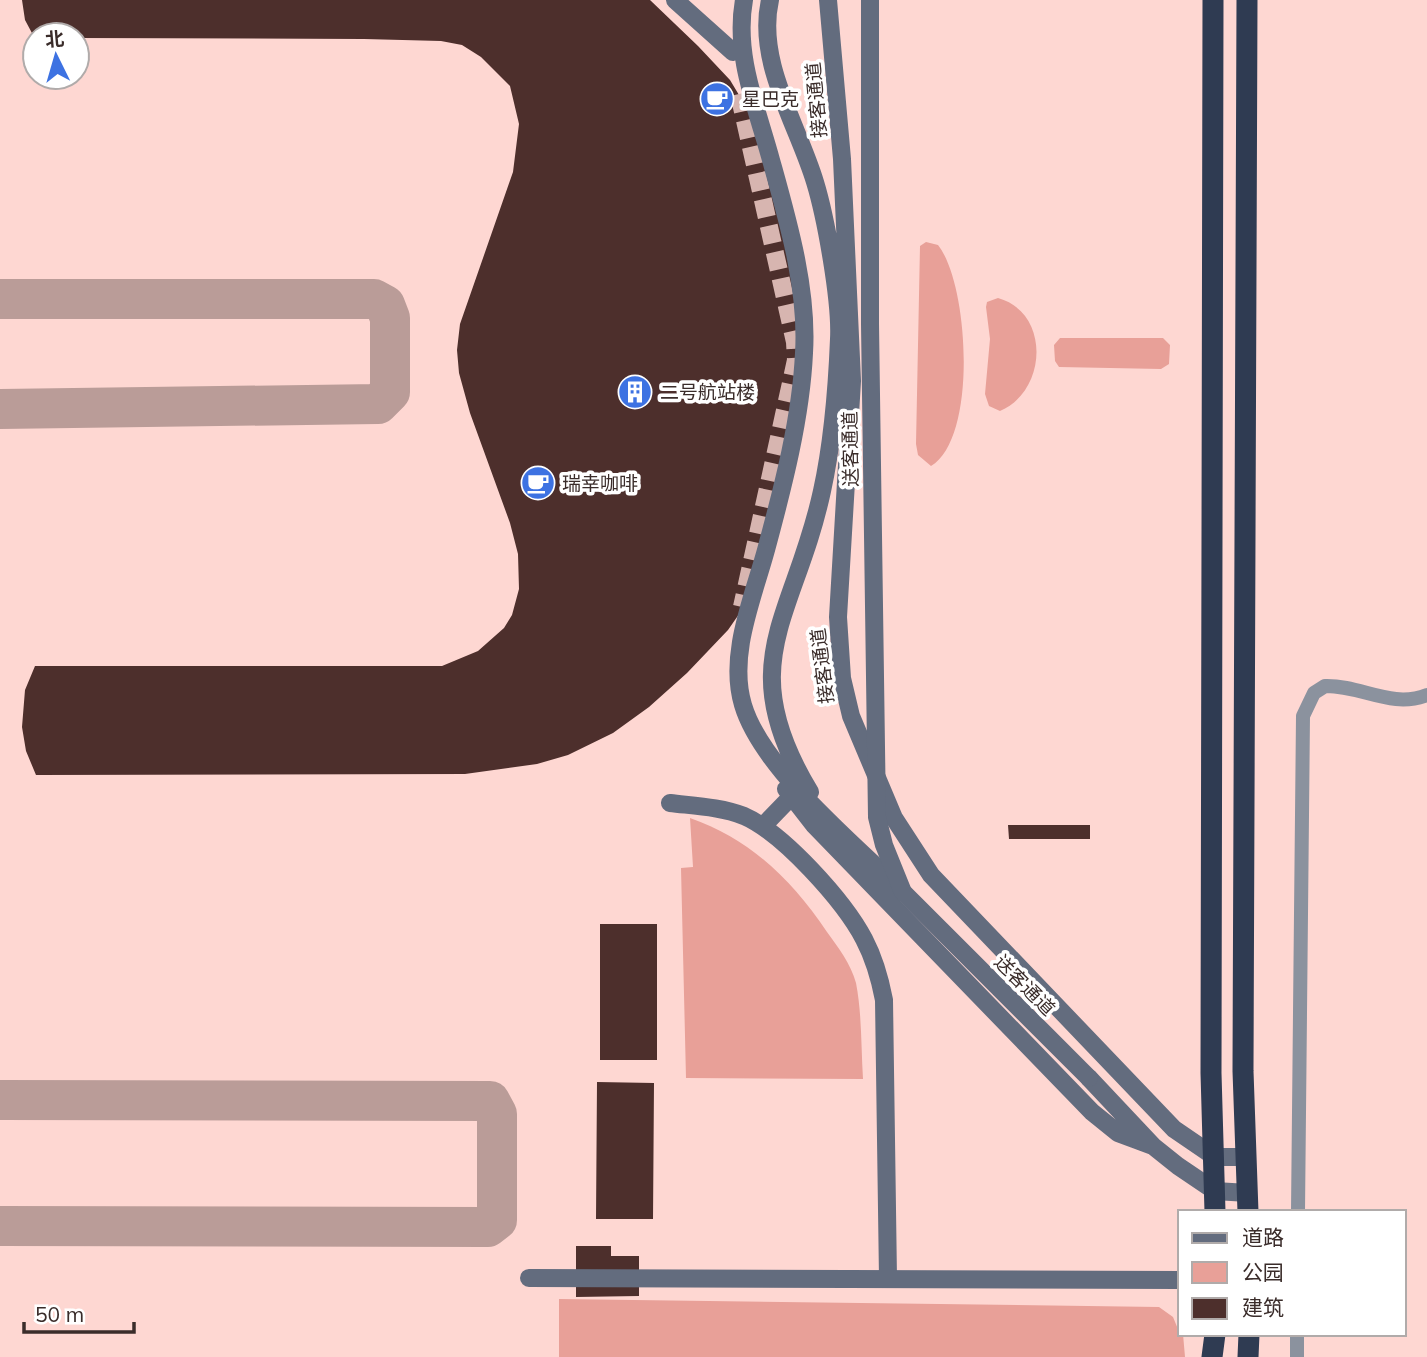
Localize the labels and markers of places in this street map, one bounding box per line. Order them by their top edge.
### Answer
cafe icon: 星巴克 [698,80,736,118]
place label: 星巴克 [742,87,799,111]
building icon: 二号航站楼 [616,373,654,411]
place label: 二号航站楼 [660,380,755,404]
cafe icon: 瑞幸咖啡 [519,464,557,502]
place label: 瑞幸咖啡 [562,471,638,495]

